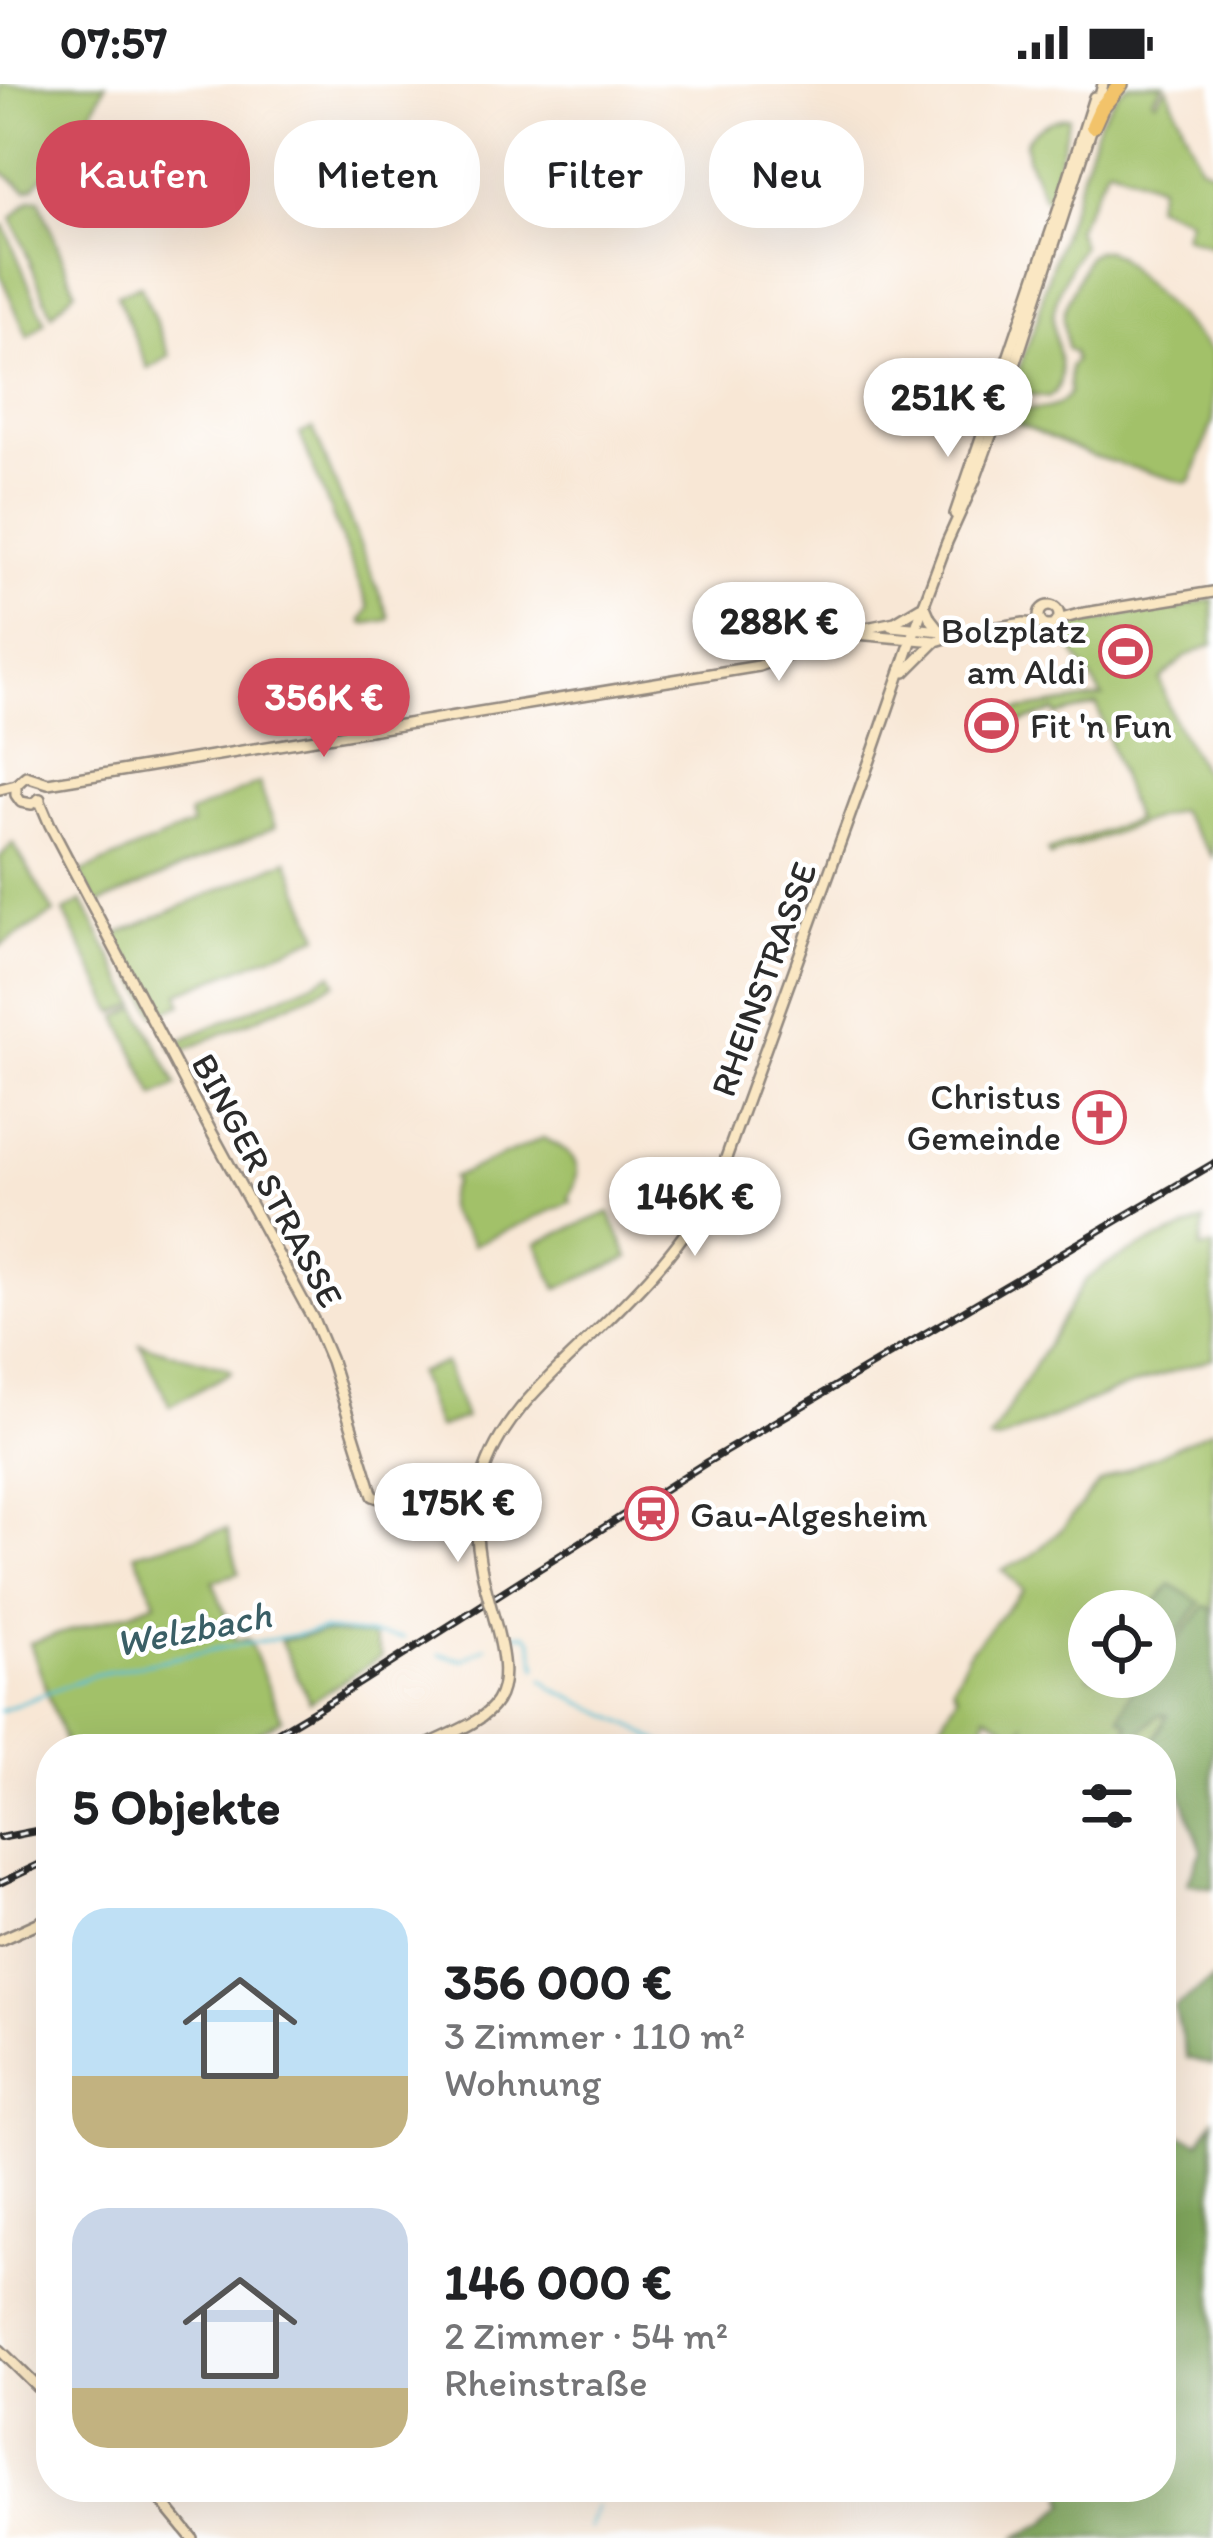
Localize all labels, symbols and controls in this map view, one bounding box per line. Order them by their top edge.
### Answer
text: 07:57 [60,15,167,69]
chip: Kaufen [36,120,250,228]
chip: Mieten [274,120,480,228]
chip: Filter [504,120,685,228]
chip: Neu [709,120,864,228]
pin: 251K € [850,358,1046,460]
text: 251K € [890,373,1006,420]
pin: 288K € [681,582,877,684]
text: 288K € [719,597,839,644]
place label: Bolzplatz am Aldi [941,609,1086,693]
sports icon: Bolzplatz am Aldi [1097,623,1153,679]
pin: 356K € [226,658,422,760]
text: 356K € [265,673,383,720]
sports icon: Fit 'n Fun [963,697,1019,753]
place label: Fit 'n Fun [1030,704,1172,747]
street label: RHEINSTRASSE [701,856,826,1102]
street label: BINGER STRASSE [183,1046,353,1315]
place label: Christus Gemeinde [907,1075,1061,1159]
church icon: Christus Gemeinde [1072,1089,1128,1145]
pin: 146K € [597,1157,793,1259]
text: 146K € [636,1172,754,1219]
pin: 175K € [360,1463,556,1565]
text: 175K € [401,1478,515,1525]
station icon: Gau-Algesheim [623,1486,679,1542]
place label: Gau-Algesheim [690,1493,928,1536]
water label: Welzbach [111,1590,276,1667]
map controls [1068,1590,1176,1698]
button: locate [1068,1590,1176,1698]
icon: filters [1074,1773,1140,1839]
text: 5 Objekte [72,1776,280,1837]
text: 356 000 € [444,1951,672,2012]
icon: home [168,1956,312,2100]
text: 3 Zimmer · 110 m² [444,2012,745,2059]
text: Wohnung [444,2059,601,2106]
text: 146 000 € [444,2251,672,2312]
icon: home [168,2256,312,2400]
text: 2 Zimmer · 54 m² [444,2312,728,2359]
text: Rheinstraße [444,2359,648,2406]

